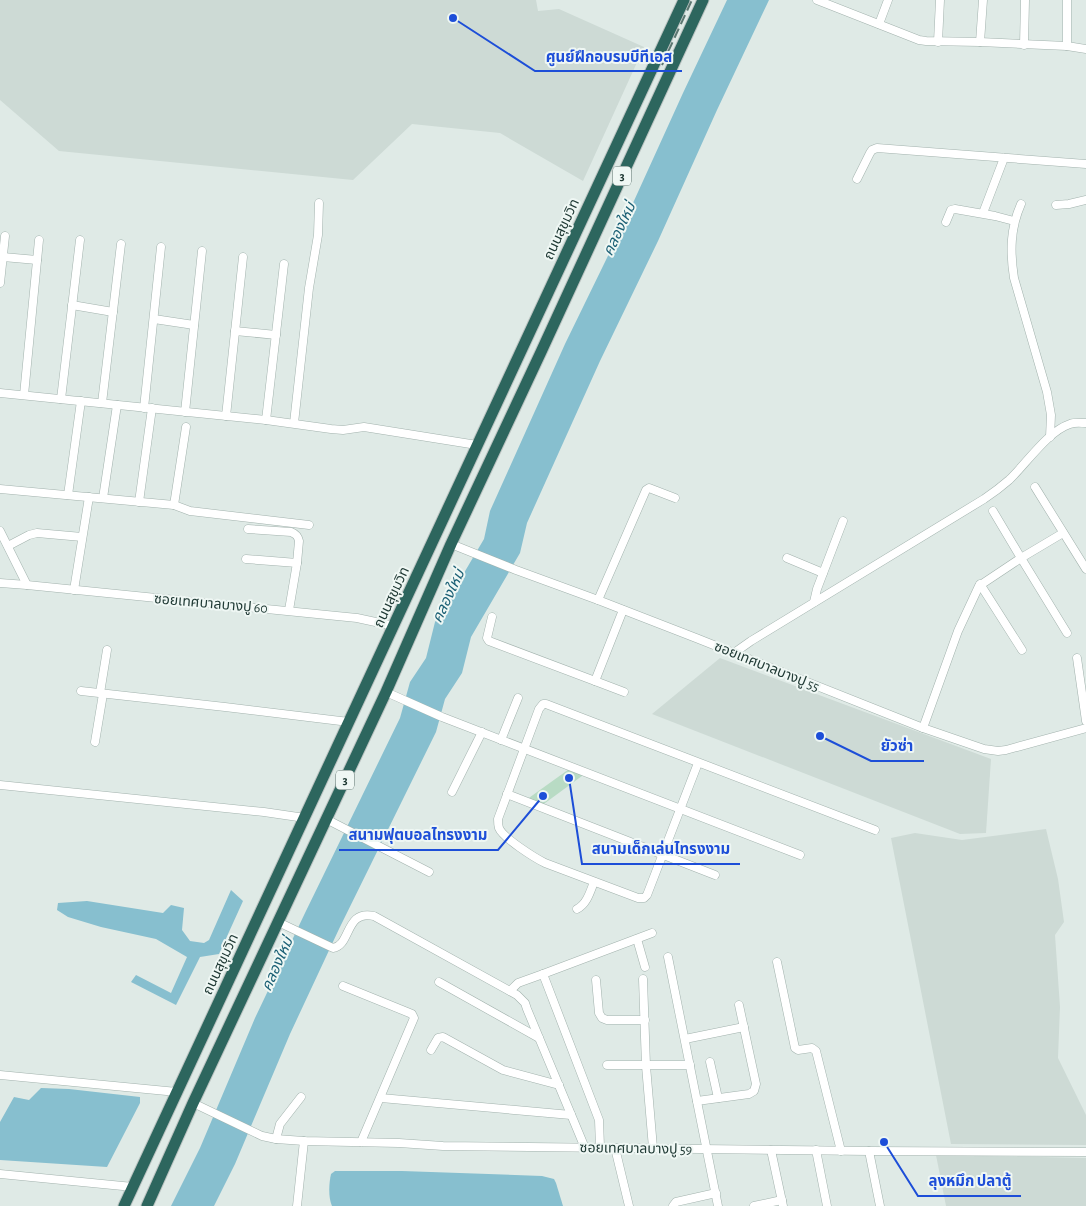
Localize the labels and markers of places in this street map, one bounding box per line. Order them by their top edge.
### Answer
callout: ศูนย์ฝึกอบรมบีทีเอส [535,41,682,71]
callout: ยัวซ่า [871,731,924,761]
callout: สนามฟุตบอลไทรงงาม [339,820,498,850]
callout: สนามเด็กเล่นไทรงงาม [582,834,740,864]
callout: ลุงหมึก ปลาตู้ [918,1166,1021,1196]

